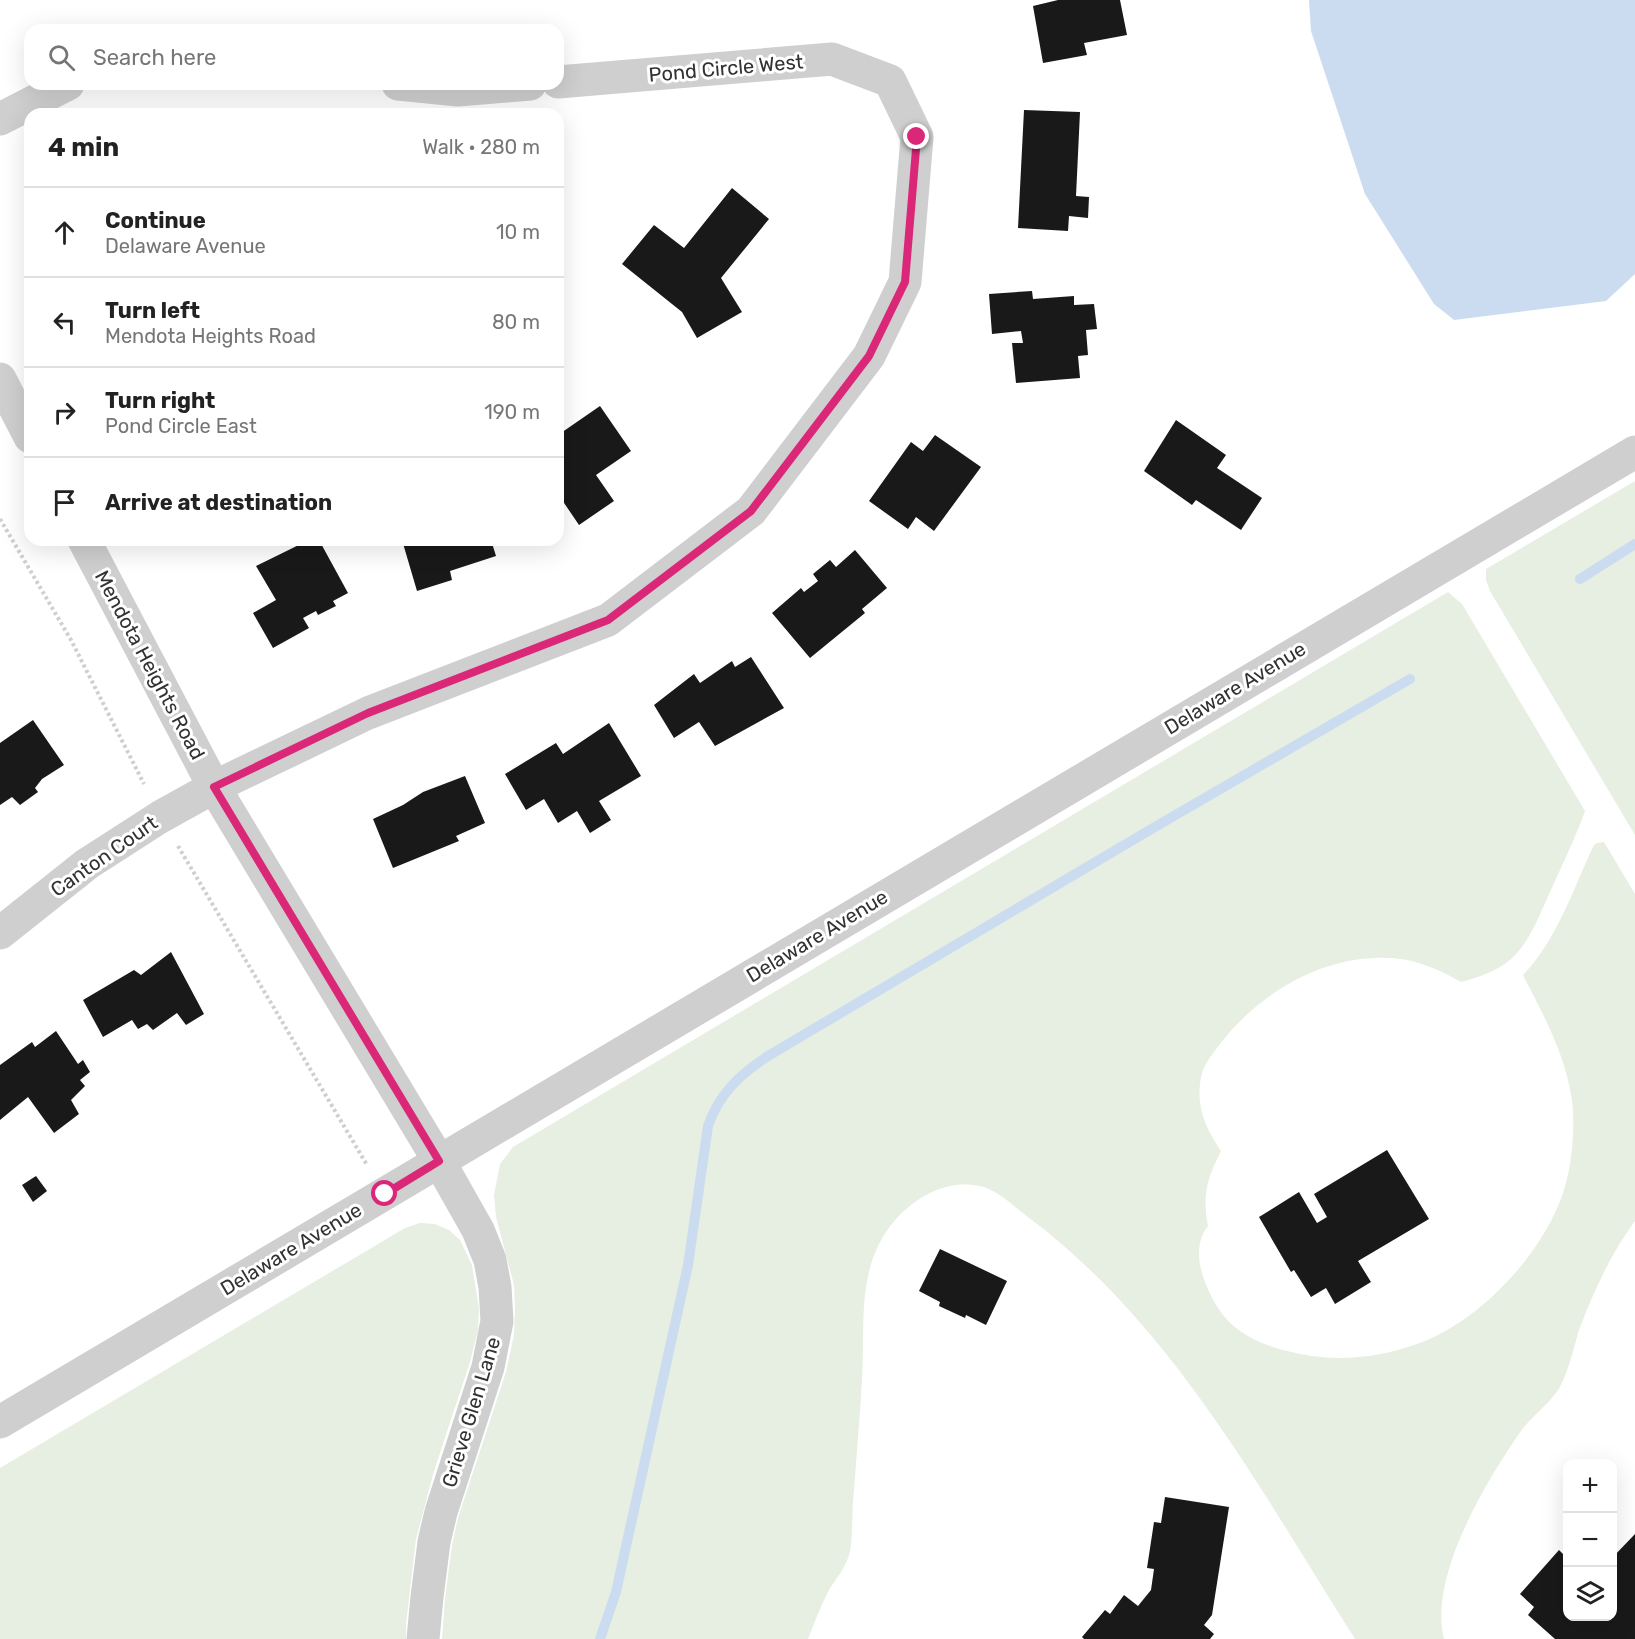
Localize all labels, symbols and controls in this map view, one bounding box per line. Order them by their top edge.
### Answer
search box [24,24,564,90]
icon: search [45,41,78,74]
text: Search here [93,44,216,71]
street label: Pond Circle West [648,49,805,87]
route end [903,123,929,149]
text: 4 min [48,132,119,163]
text: Walk · 280 m [422,135,540,159]
text: Continue [105,207,206,234]
icon: ahead [48,216,81,249]
text: 10 m [496,220,540,244]
text: Delaware Avenue [105,234,266,258]
text: Turn left [105,297,200,324]
icon: left [48,306,81,339]
text: 80 m [492,310,540,334]
text: Mendota Heights Road [105,324,316,348]
text: Turn right [105,387,215,414]
icon: right [48,396,81,429]
text: 190 m [484,400,540,424]
text: Pond Circle East [105,414,257,438]
icon: arrive [48,486,81,519]
text: Arrive at destination [105,489,332,516]
street label: Mendota Heights Road [90,566,210,764]
street label: Delaware Avenue [1160,636,1310,740]
street label: Canton Court [46,810,162,902]
street label: Delaware Avenue [742,884,892,988]
route start [371,1180,397,1206]
street label: Delaware Avenue [216,1197,366,1301]
street label: Grieve Glen Lane [437,1334,505,1490]
map controls [1563,1459,1617,1621]
button: + [1563,1459,1617,1513]
button: − [1563,1513,1617,1567]
button: layers [1563,1567,1617,1621]

